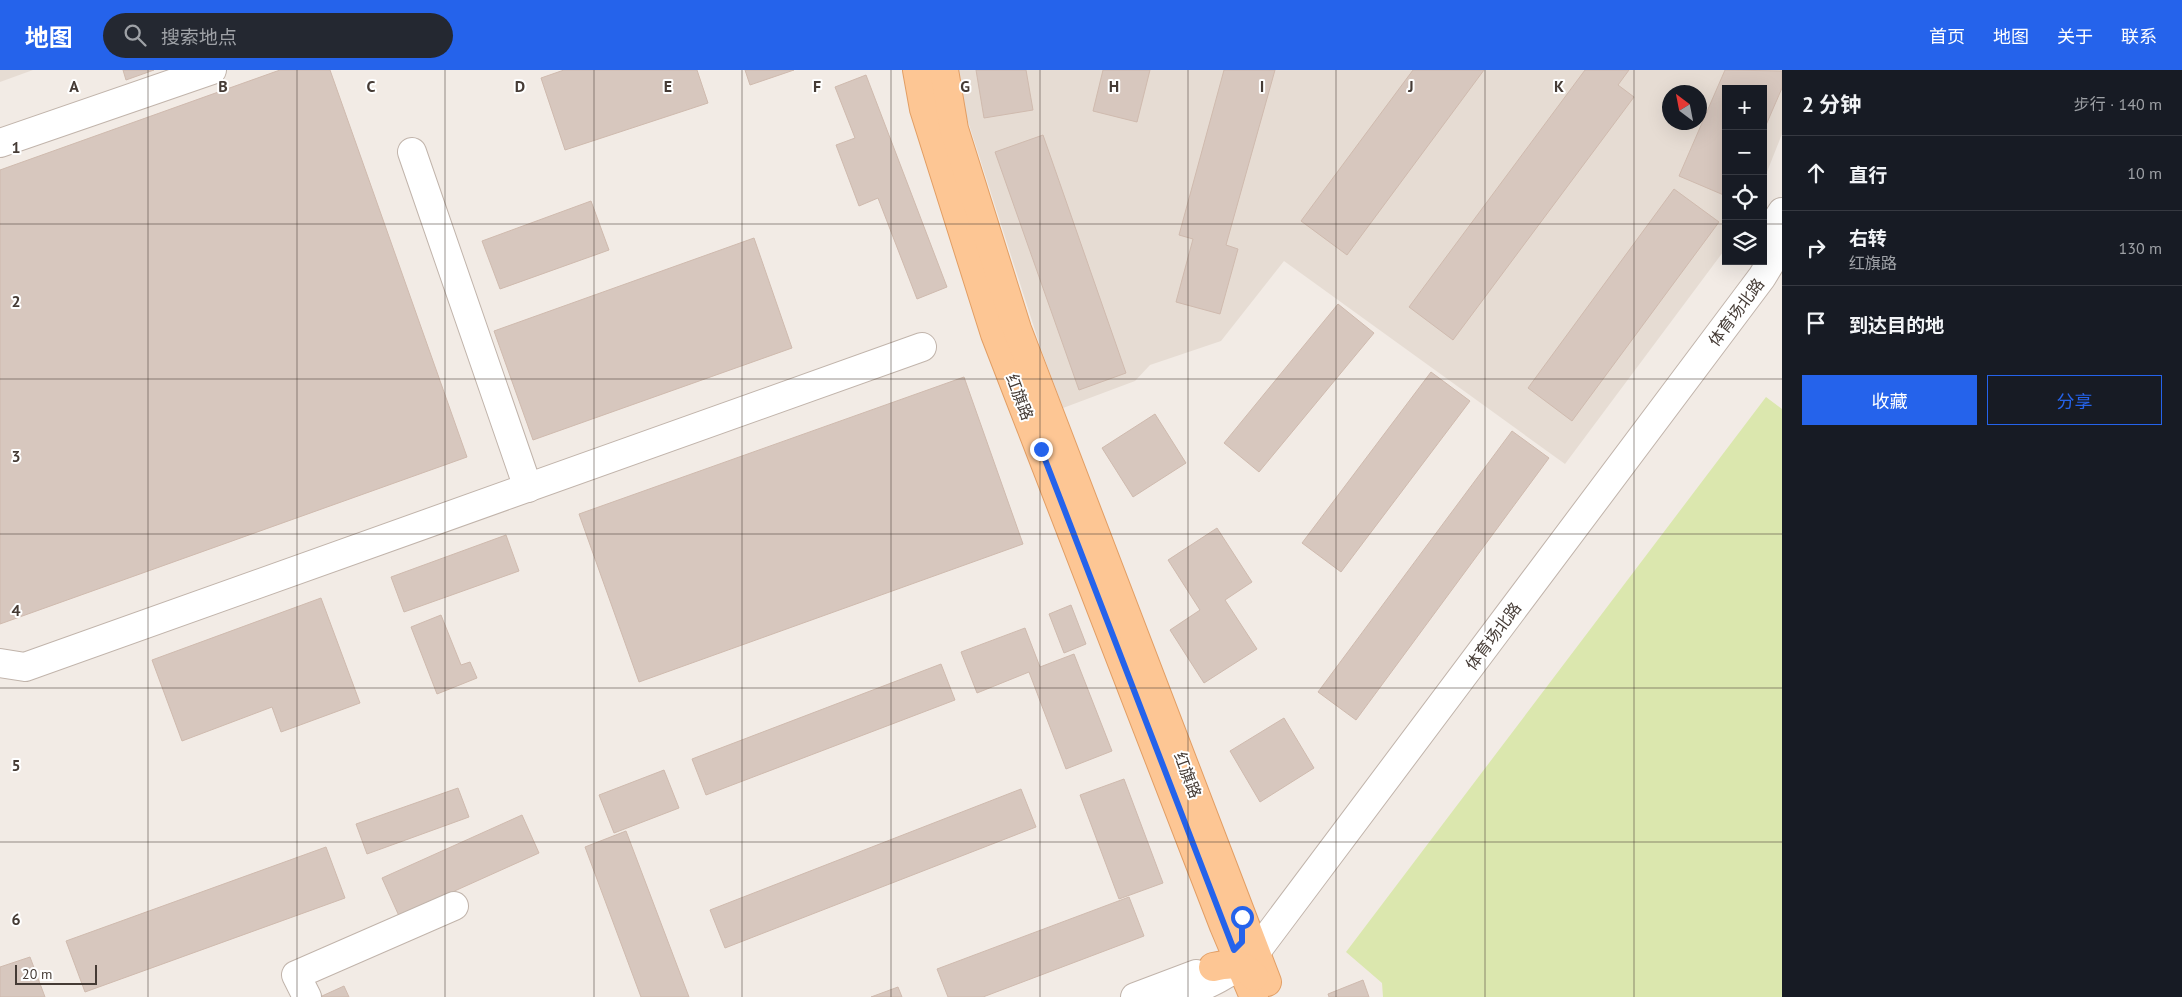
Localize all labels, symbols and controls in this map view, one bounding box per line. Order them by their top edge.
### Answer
search box [103,13,453,58]
icon: search [121,21,149,49]
text: 地图 [25,22,73,53]
text: 搜索地点 [161,25,237,49]
text: 首页 [1929,25,1965,48]
text: 地图 [1993,25,2029,48]
text: 关于 [2057,25,2093,48]
text: 联系 [2121,25,2157,48]
text: A [69,76,79,96]
text: B [218,76,228,96]
text: C [367,76,376,96]
text: D [515,76,525,96]
text: E [664,76,672,96]
text: F [813,76,821,96]
text: G [960,76,970,96]
text: H [1109,76,1119,96]
text: I [1260,76,1264,96]
text: J [1407,76,1414,96]
text: K [1554,76,1564,96]
north arrow [1662,85,1707,130]
map controls [1722,85,1767,265]
button: + [1722,85,1767,130]
text: 2 分钟 [1802,91,1861,118]
text: 步行 · 140 m [2074,94,2162,114]
button: − [1722,130,1767,175]
text: 1 [11,137,21,157]
icon: ahead [1802,159,1830,187]
text: 直行 [1849,163,1887,187]
text: 10 m [2127,163,2162,183]
button: locate [1722,175,1767,220]
button: layers [1722,220,1767,265]
text: 右转 [1849,226,1887,250]
icon: right [1802,234,1830,262]
text: 130 m [2119,238,2162,258]
text: 红旗路 [1849,253,1897,273]
street label: 体育场北路 [1704,274,1768,350]
text: 2 [11,291,21,311]
icon: arrive [1802,309,1830,337]
text: 到达目的地 [1849,313,1944,337]
street label: 红旗路 [1002,371,1038,423]
button: 收藏 [1802,375,1977,425]
button: 分享 [1987,375,2162,425]
route end [1030,438,1053,461]
text: 3 [11,446,21,466]
street label: 体育场北路 [1461,598,1525,674]
text: 4 [11,600,21,620]
street label: 红旗路 [1170,749,1206,801]
text: 5 [11,755,21,775]
route start [1231,906,1254,929]
text: 6 [11,909,21,929]
scale bar [15,962,98,985]
text: 20 m [22,965,52,983]

